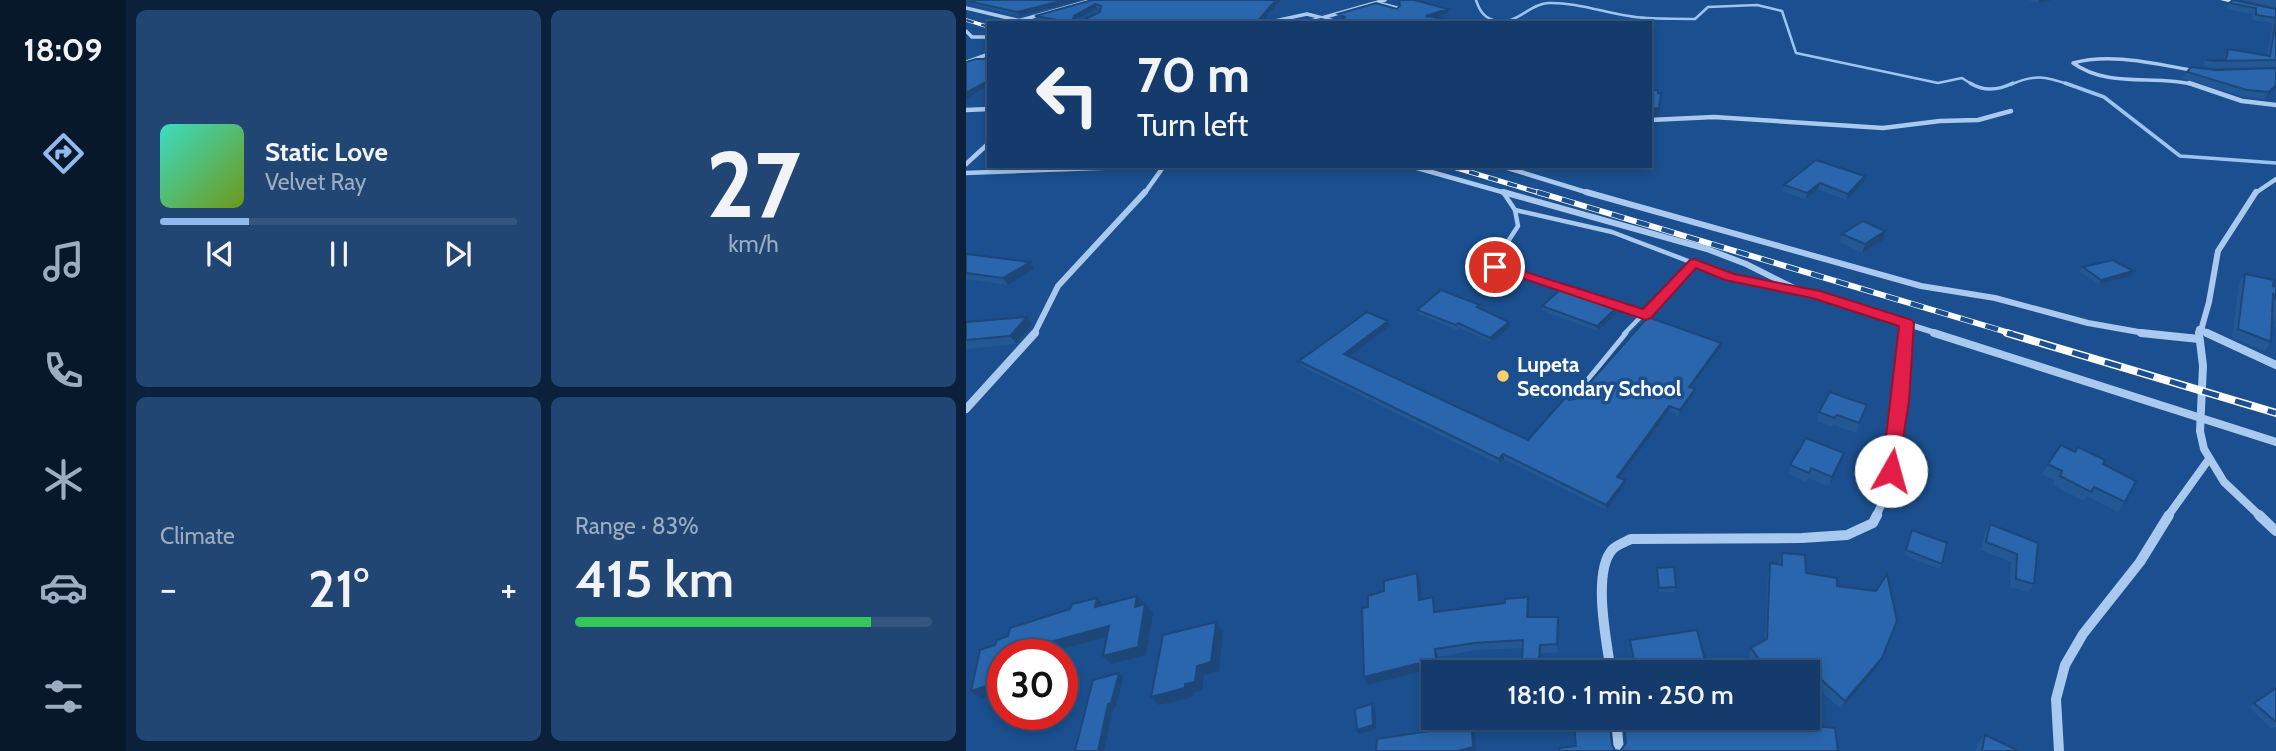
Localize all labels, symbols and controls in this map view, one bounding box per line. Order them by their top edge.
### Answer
text: 18:09 [24,30,102,69]
text: 70 m [1137,45,1250,104]
icon: left [1022,49,1113,140]
text: Turn left [1137,105,1248,144]
icon: directions [39,129,88,178]
text: 27 [706,129,801,240]
text: Static Love [265,136,388,168]
text: Velvet Ray [265,168,366,196]
text: km/h [728,230,779,258]
icon: previous [201,235,239,273]
icon: pause [320,235,358,273]
icon: next [439,235,477,273]
icon: music [39,237,88,286]
pin [1465,237,1525,297]
icon: arrive [1476,248,1514,286]
icon: phone [39,346,88,395]
place label: Lupeta Secondary School [1517,352,1682,401]
marker: Lupeta Secondary School [1495,368,1511,384]
position arrow [1854,434,1928,508]
icon: climate [39,455,88,504]
text: Range · 83% [575,512,699,540]
text: Climate [160,522,235,550]
text: 415 km [575,547,734,610]
text: 21° [308,557,369,620]
icon: car [39,563,88,612]
text: − [160,565,177,612]
text: + [500,565,517,612]
speed limit sign: 30 [987,639,1078,730]
icon: filters [39,672,88,721]
text: 18:10 · 1 min · 250 m [1507,679,1734,711]

